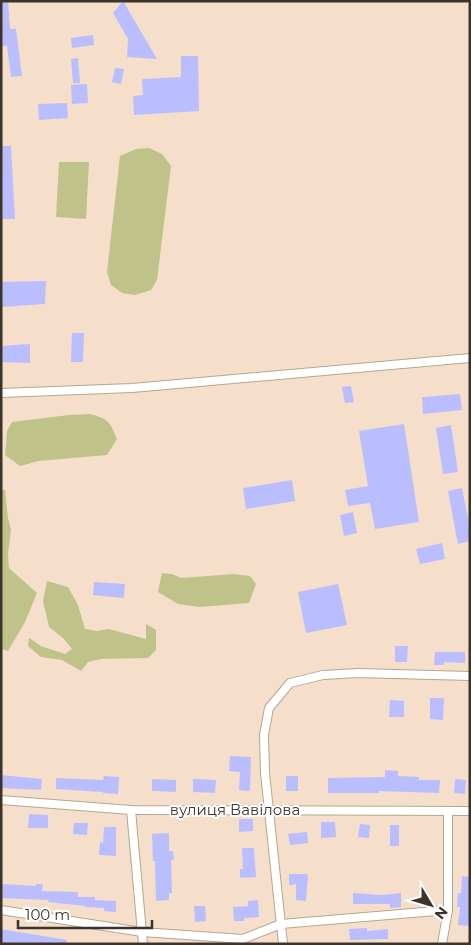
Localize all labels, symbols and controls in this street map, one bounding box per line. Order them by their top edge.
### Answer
street label: вулиця Вавілова [170,800,300,819]
north arrow [406,880,456,930]
scale bar [18,898,151,930]
text: N [431,903,452,923]
text: 100 m [25,905,70,924]

